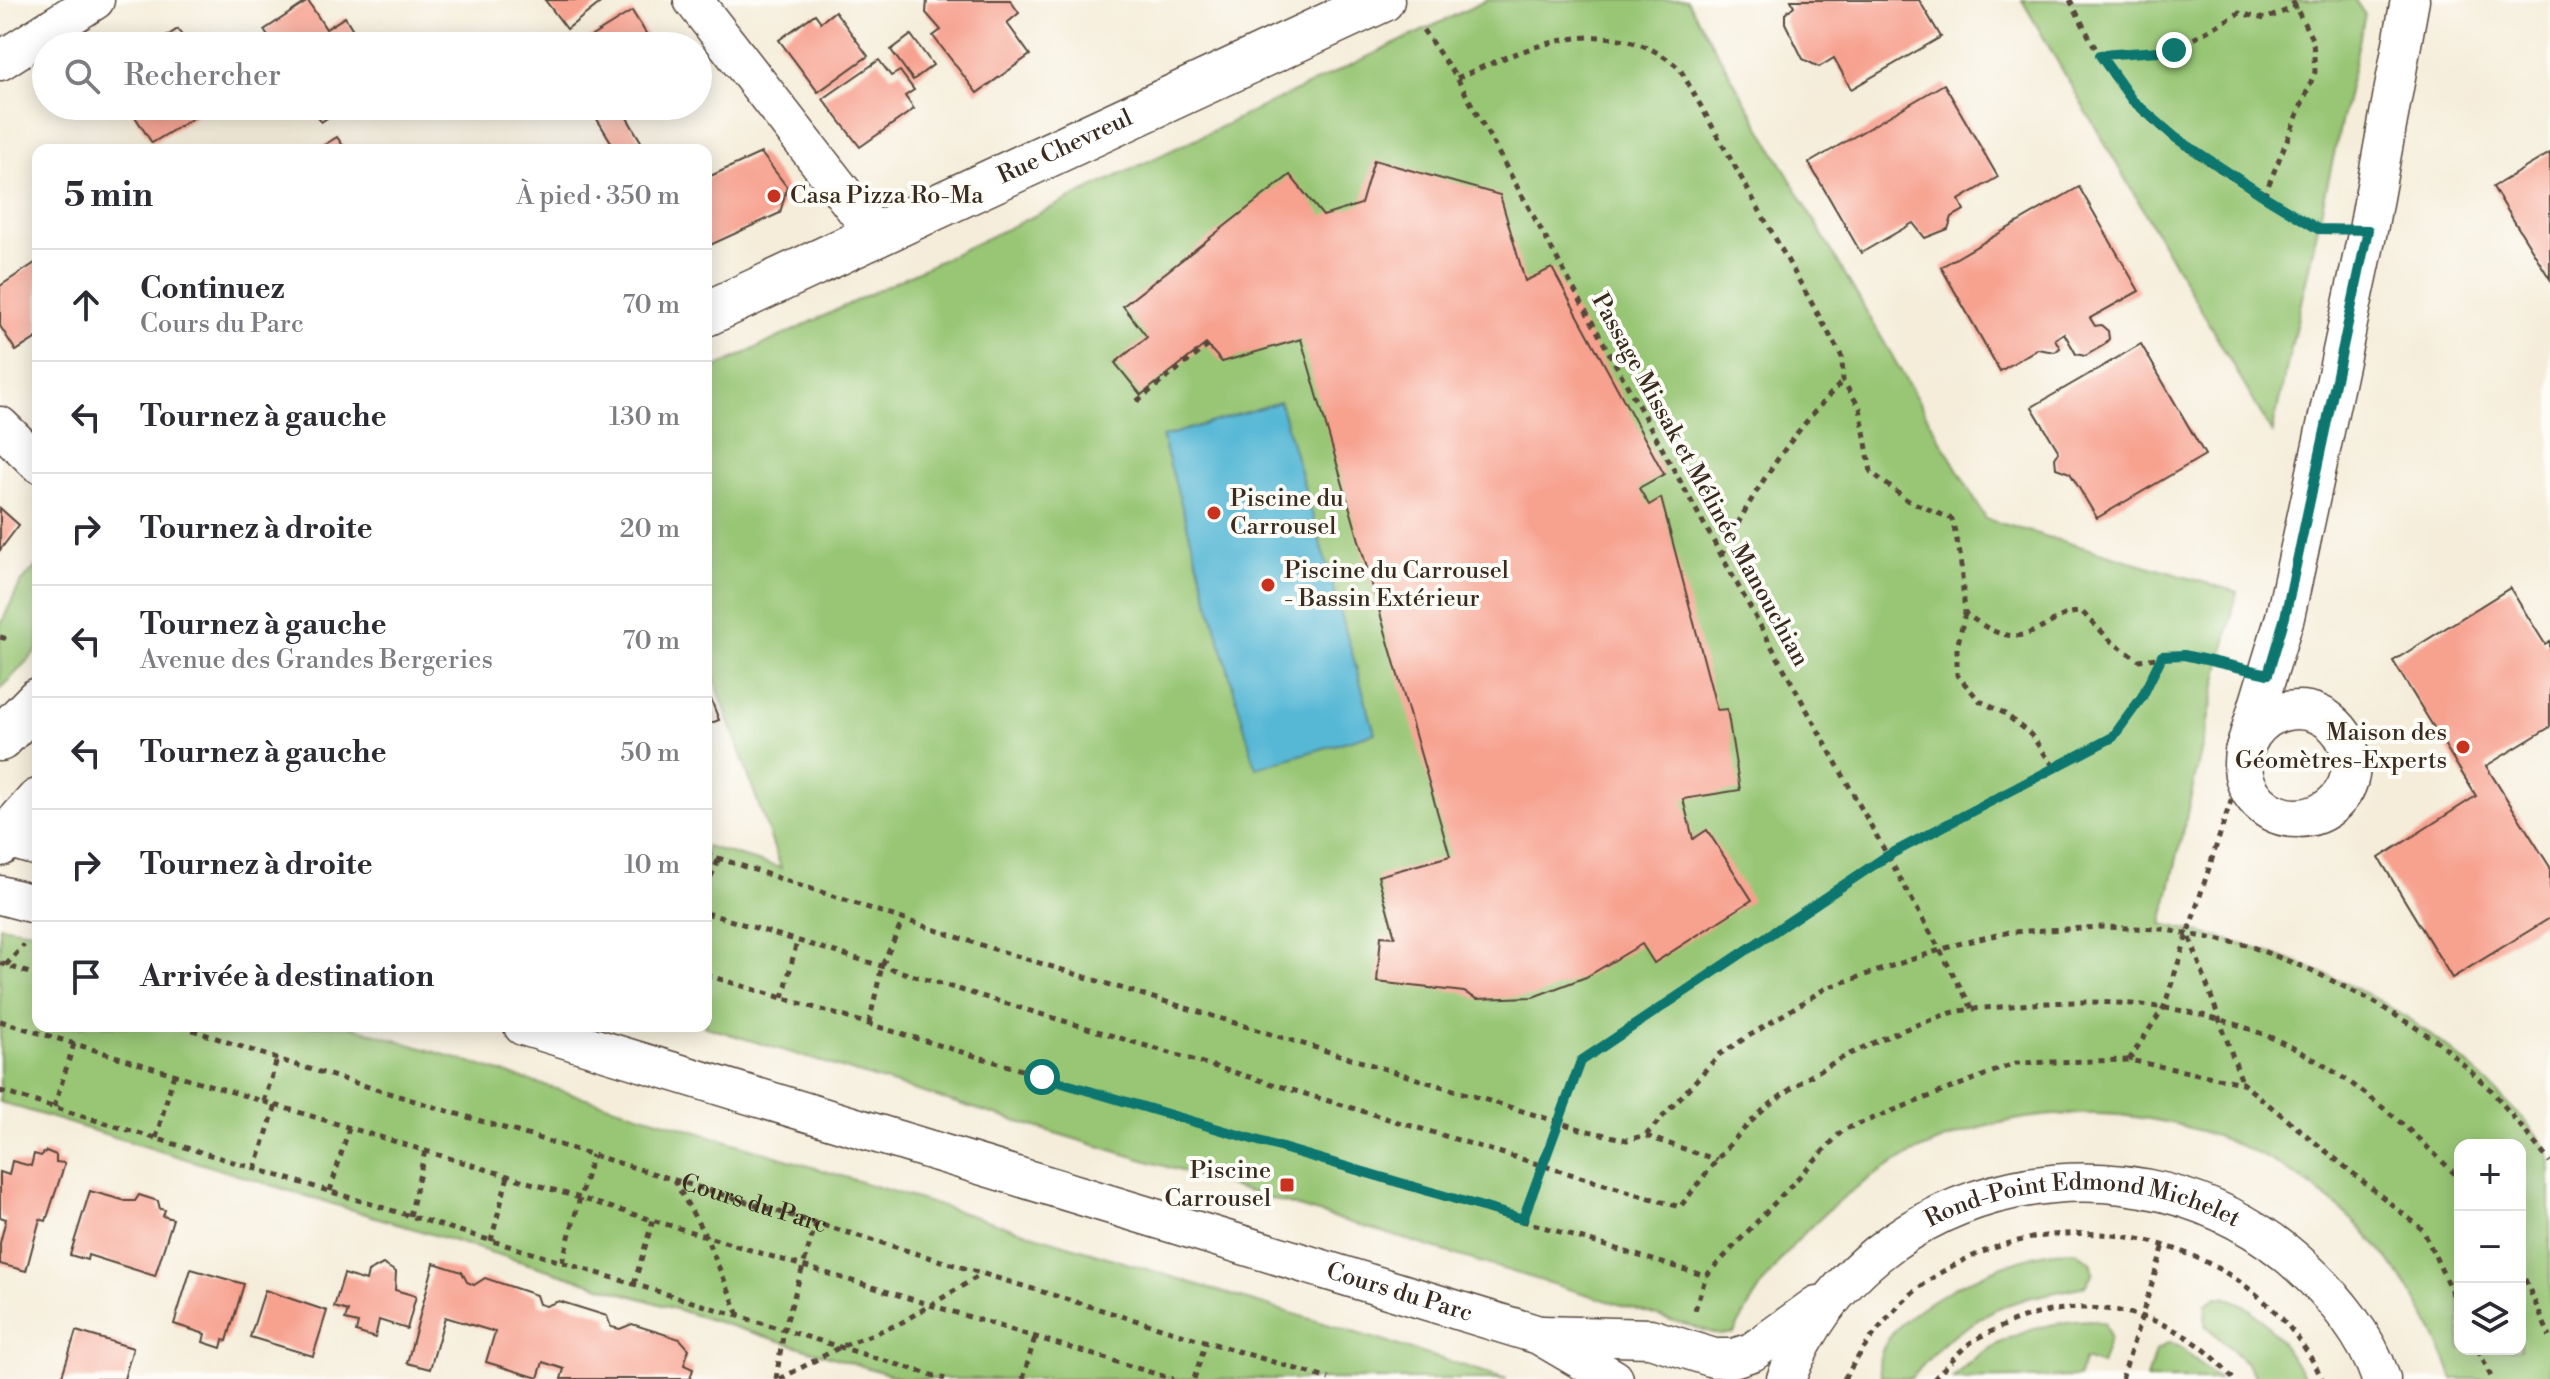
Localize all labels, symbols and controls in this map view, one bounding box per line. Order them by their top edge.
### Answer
search box [32,32,712,120]
route end [2156,32,2192,68]
icon: search [60,54,104,98]
text: Rechercher [124,57,281,95]
street label: Rue Chevreul [993,103,1137,191]
text: 5 min [64,175,153,217]
text: À pied · 350 m [516,180,680,212]
place label: Casa Pizza Ro-Ma [790,181,984,211]
marker: Casa Pizza Ro-Ma [765,187,783,205]
text: Continuez [140,270,285,308]
icon: ahead [64,283,108,327]
street label: Passage Missak et Mélinée Manouchian [1585,288,1815,672]
text: 70 m [622,289,680,321]
text: Cours du Parc [140,308,304,340]
icon: left [64,395,108,439]
text: Tournez à gauche [140,398,387,436]
text: 130 m [609,401,680,433]
place label: Piscine du Carrousel [1230,484,1344,542]
marker: Piscine du Carrousel [1205,504,1223,522]
icon: right [64,507,108,551]
text: Tournez à droite [140,510,373,548]
text: 20 m [620,513,680,545]
place label: Piscine du Carrousel - Bassin Extérieur [1284,556,1509,614]
marker: Piscine du Carrousel - Bassin Extérieur [1259,576,1277,594]
text: Tournez à gauche [140,606,387,644]
icon: left [64,619,108,663]
text: 70 m [622,625,680,657]
text: Avenue des Grandes Bergeries [140,644,493,676]
place label: Maison des Géomètres-Experts [2235,718,2447,776]
icon: left [64,731,108,775]
text: Tournez à gauche [140,734,387,772]
text: 50 m [620,737,680,769]
marker: Maison des Géomètres-Experts [2454,738,2472,756]
icon: right [64,843,108,887]
text: Tournez à droite [140,846,373,884]
text: 10 m [624,849,680,881]
icon: arrive [64,955,108,999]
text: Arrivée à destination [140,958,434,996]
route start [1024,1059,1060,1095]
map controls [2454,1139,2526,1355]
button: + [2454,1139,2526,1211]
place label: Piscine Carrousel [1165,1156,1271,1214]
text: Rond-Point Edmond Michelet [1920,1167,2246,1235]
street label: Cours du Parc [677,1168,831,1240]
marker: Piscine Carrousel [1278,1176,1296,1194]
button: − [2454,1211,2526,1283]
street label: Rond-Point Edmond Michelet [1922,1213,2246,1241]
street label: Cours du Parc [1323,1256,1476,1329]
button: layers [2454,1283,2526,1355]

